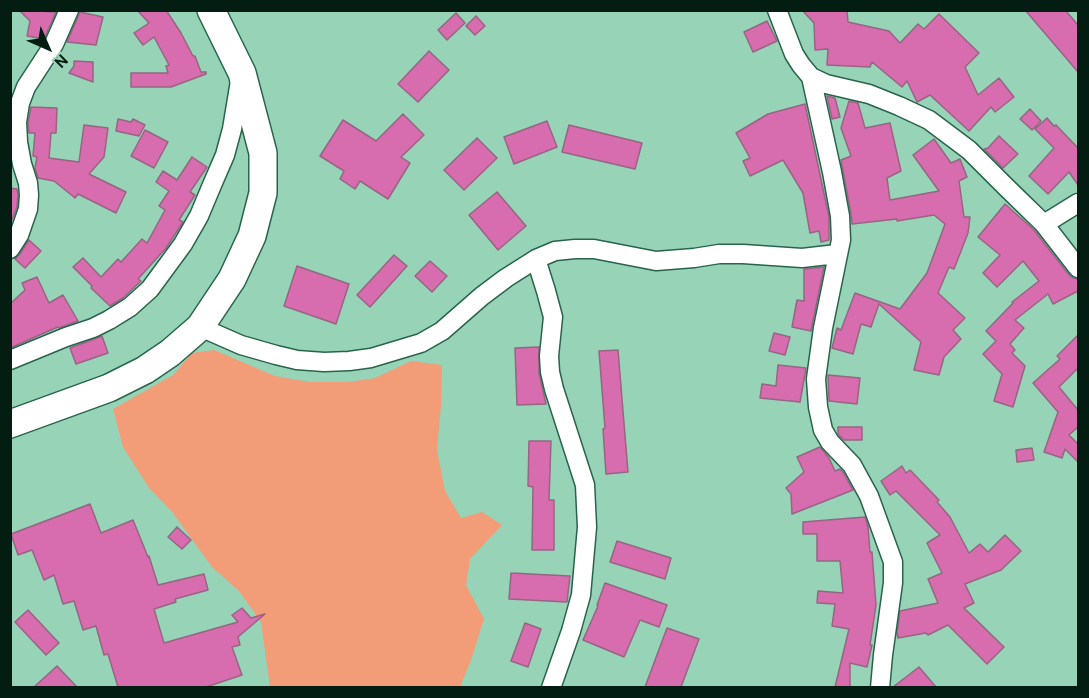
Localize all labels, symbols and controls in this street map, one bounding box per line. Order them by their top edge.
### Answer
north arrow [18,18,78,78]
text: N [50,50,72,72]

